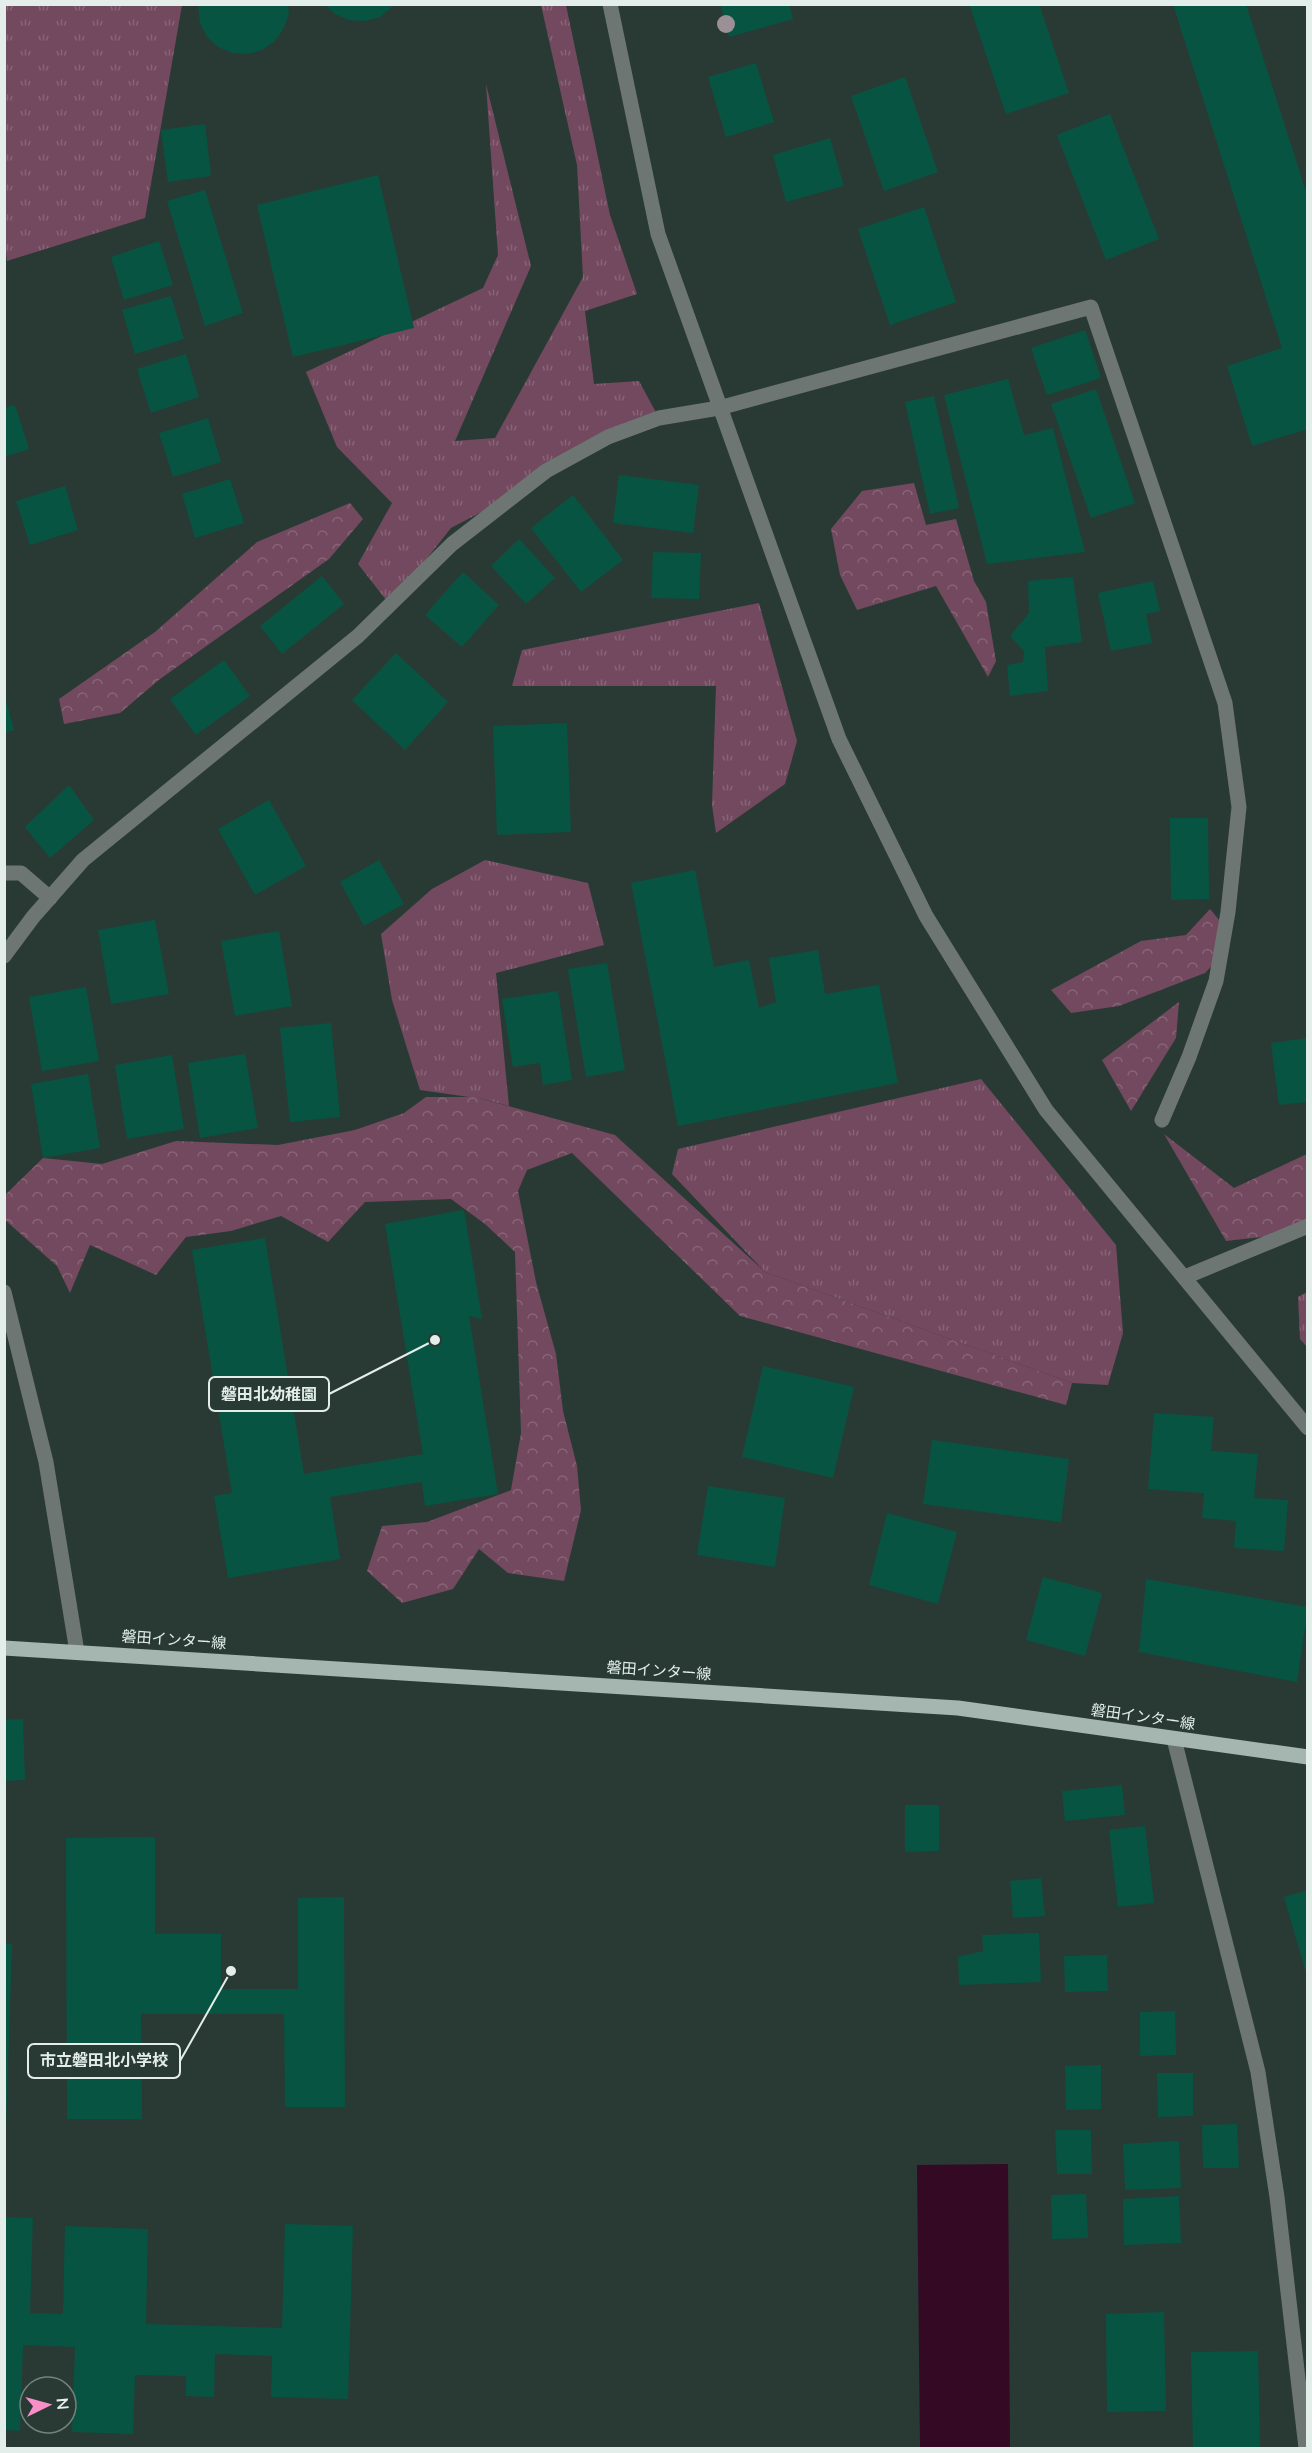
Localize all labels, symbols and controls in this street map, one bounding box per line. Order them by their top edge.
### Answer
callout: 磐田北幼稚園 [209,1377,329,1411]
text: 磐田北幼稚園 [221,1384,317,1404]
street label: 磐田インター線 [121,1626,227,1653]
street label: 磐田インター線 [606,1657,712,1684]
street label: 磐田インター線 [1090,1700,1196,1733]
callout: 市立磐田北小学校 [28,2044,180,2078]
text: 市立磐田北小学校 [40,2050,168,2070]
north arrow [18,2375,78,2435]
text: N [52,2397,73,2411]

